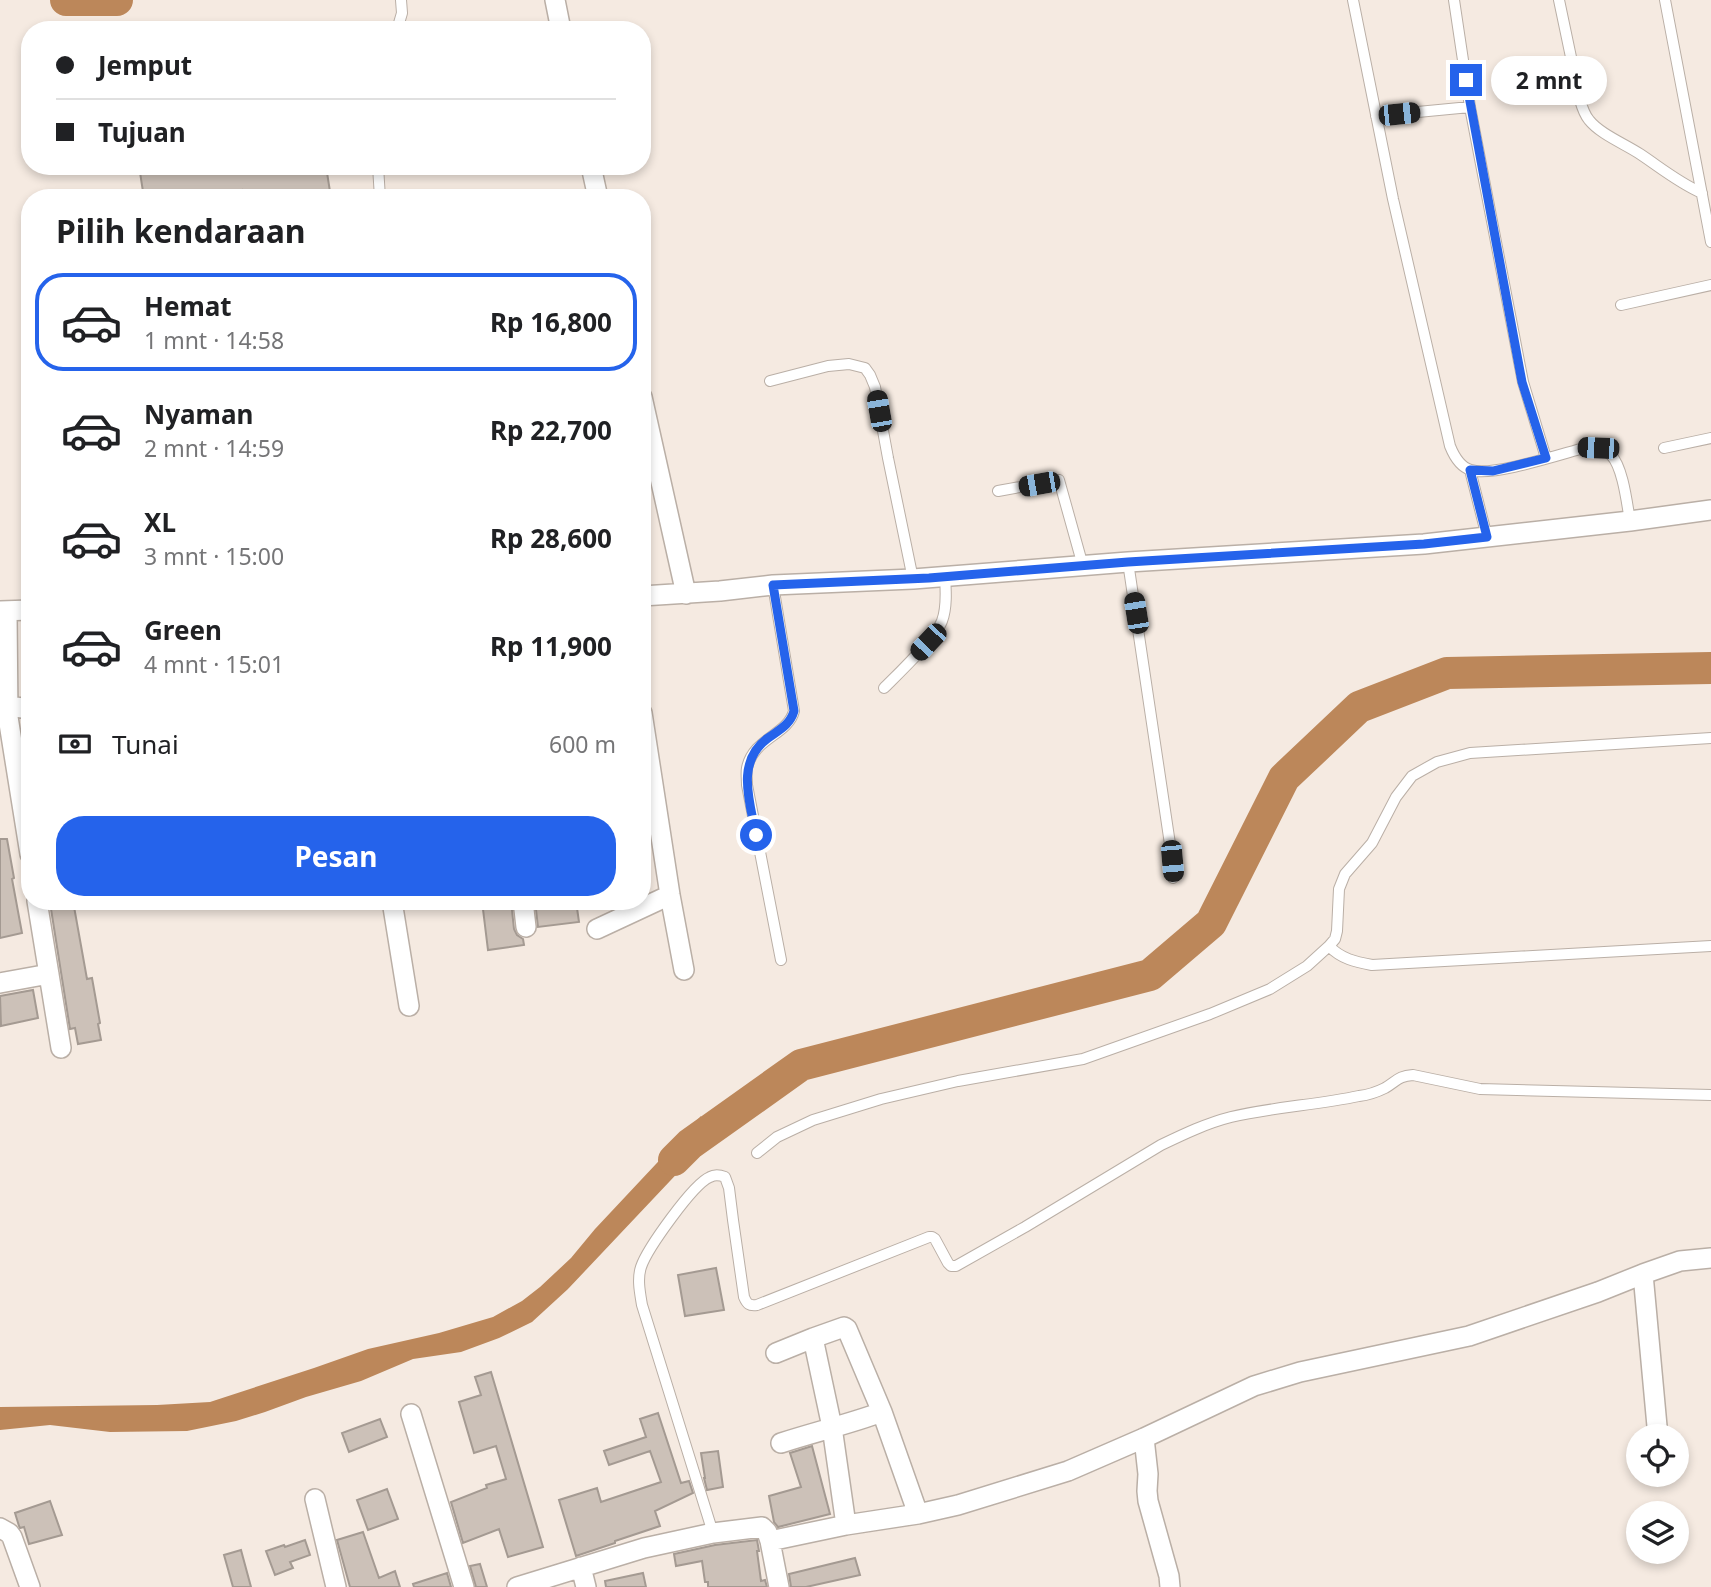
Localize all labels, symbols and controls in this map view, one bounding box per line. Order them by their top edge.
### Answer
text: Jemput [98,47,192,83]
callout: 2 mnt [1490,56,1606,104]
route end [1450,64,1482,96]
text: 2 mnt [1516,64,1582,96]
car [1378,101,1421,127]
text: Tujuan [98,114,186,150]
text: Pilih kendaraan [56,209,306,252]
text: Hemat [144,288,232,324]
icon: car [60,291,123,354]
text: Rp 16,800 [490,304,612,340]
text: 1 mnt · 14:58 [144,324,284,356]
car [866,388,893,434]
text: Nyaman [144,396,253,432]
icon: car [60,399,123,462]
text: Rp 22,700 [490,412,612,448]
text: 2 mnt · 14:59 [144,432,284,464]
car [1577,437,1620,459]
car [1017,470,1062,498]
text: XL [144,504,176,540]
icon: car [60,507,123,570]
text: Rp 28,600 [490,520,612,556]
text: 3 mnt · 15:00 [144,540,284,572]
car [1123,591,1150,635]
text: Green [144,612,222,648]
icon: car [60,615,123,678]
car [906,619,951,665]
text: Rp 11,900 [490,628,612,664]
text: 4 mnt · 15:01 [144,648,284,680]
icon: cash [56,725,94,763]
text: Tunai [112,726,179,762]
text: 600 m [549,728,616,760]
button: Pesan [56,816,616,896]
route start [740,819,772,851]
car [1160,839,1185,883]
map controls [1626,1424,1689,1564]
button: locate [1626,1424,1689,1487]
button: layers [1626,1501,1689,1564]

